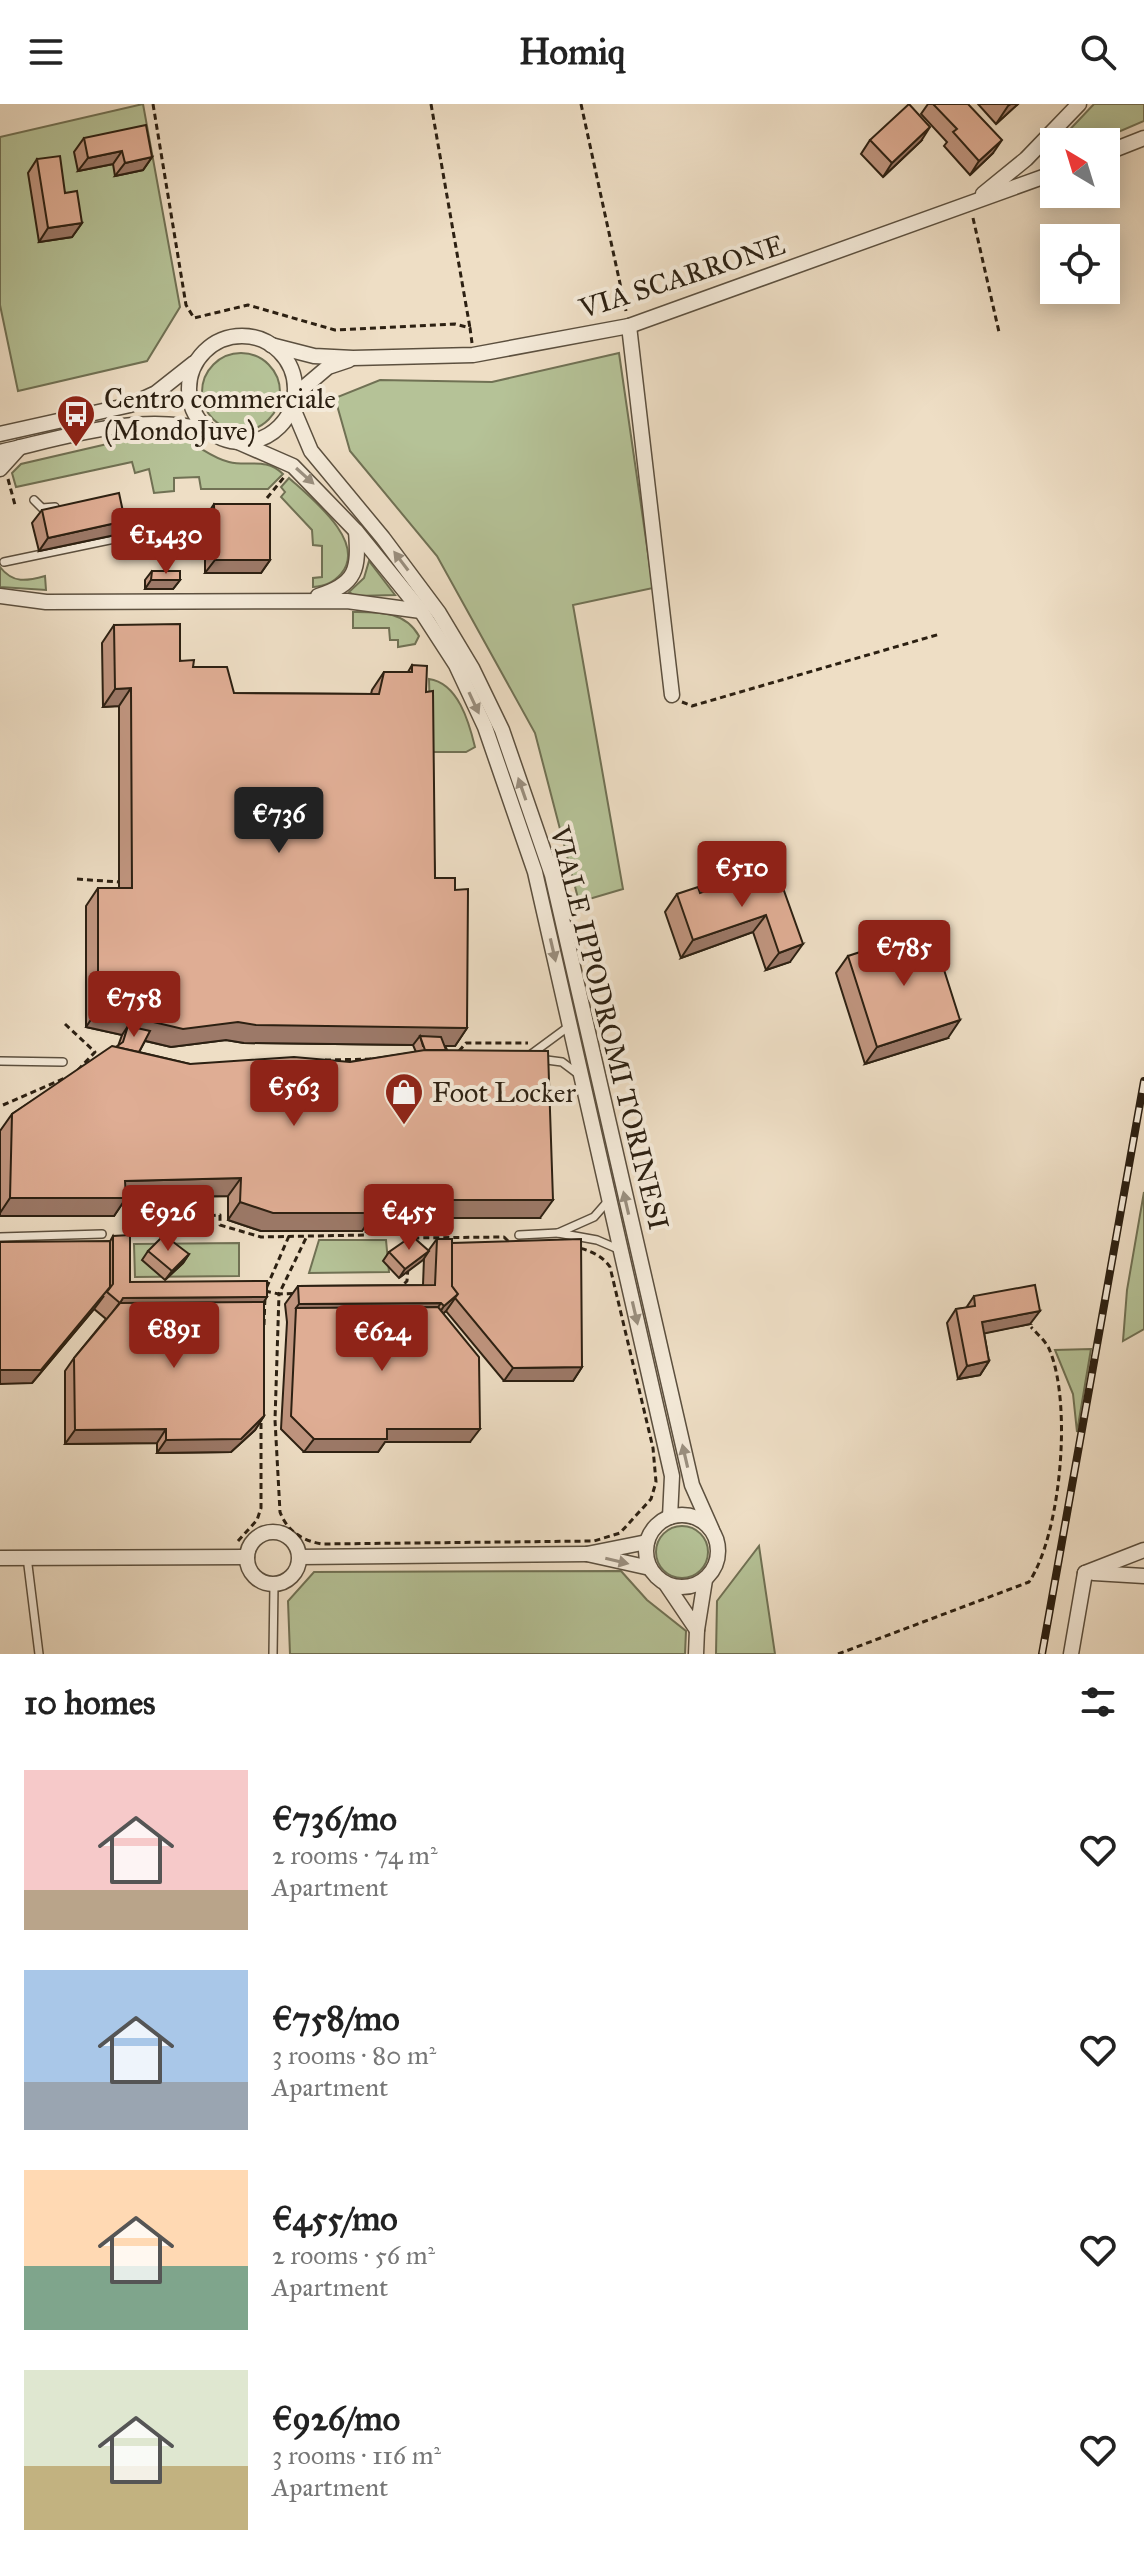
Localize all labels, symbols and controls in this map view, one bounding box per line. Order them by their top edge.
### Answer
icon: menu [24,30,68,74]
text: Homiq [519,30,625,74]
icon: search [1076,30,1120,74]
north arrow [1040,128,1120,208]
map controls [1040,128,1120,304]
button: locate [1040,224,1120,304]
street label: VIA SCARRONE [574,227,789,326]
place label: Centro commerciale (MondoJuve) [104,381,336,448]
bus stop icon: Centro commerciale (MondoJuve) [55,393,97,448]
one-way arrow [295,467,314,485]
pin: €1,430 [101,508,231,576]
text: €1,430 [129,518,203,550]
one-way arrow [393,550,409,571]
one-way arrow [467,691,481,714]
one-way arrow [515,776,528,800]
pin: €736 [232,787,326,855]
text: €736 [252,797,306,829]
street label: VIALE IPPODROMI TORINESI [542,822,677,1234]
pin: €510 [695,841,789,909]
text: €510 [715,851,769,883]
pin: €785 [857,920,951,988]
text: €785 [876,930,932,962]
one-way arrow [547,938,560,963]
pin: €758 [87,971,181,1039]
text: €758 [106,981,162,1013]
pin: €563 [247,1060,341,1128]
text: €563 [268,1070,320,1102]
shop icon: Foot Locker [383,1071,425,1126]
place label: Foot Locker [432,1075,577,1110]
pin: €455 [362,1184,456,1252]
pin: €926 [121,1185,215,1253]
one-way arrow [619,1191,632,1216]
text: €455 [382,1194,436,1226]
text: €926 [140,1195,196,1227]
one-way arrow [629,1300,642,1325]
pin: €891 [127,1302,221,1370]
pin: €624 [335,1305,429,1373]
text: €891 [147,1312,201,1344]
text: €624 [354,1315,410,1347]
one-way arrow [679,1444,691,1469]
one-way arrow [604,1555,629,1567]
icon: filters [1076,1680,1120,1724]
text: 10 homes [24,1682,155,1723]
text: €736/mo [272,1798,397,1839]
icon: home [88,1802,184,1898]
icon: heart [1076,1828,1120,1872]
text: 2 rooms · 74 m² [272,1839,438,1871]
text: Apartment [272,1871,388,1903]
text: €758/mo [272,1998,400,2039]
icon: home [88,2002,184,2098]
icon: heart [1076,2028,1120,2072]
text: 3 rooms · 80 m² [272,2039,436,2071]
text: Apartment [272,2071,388,2103]
text: €455/mo [272,2198,398,2239]
icon: home [88,2202,184,2298]
icon: heart [1076,2228,1120,2272]
text: 2 rooms · 56 m² [272,2239,435,2271]
text: Apartment [272,2271,388,2303]
text: €926/mo [272,2398,400,2439]
icon: home [88,2402,184,2498]
icon: heart [1076,2428,1120,2472]
text: 3 rooms · 116 m² [272,2439,441,2471]
text: Apartment [272,2471,388,2503]

